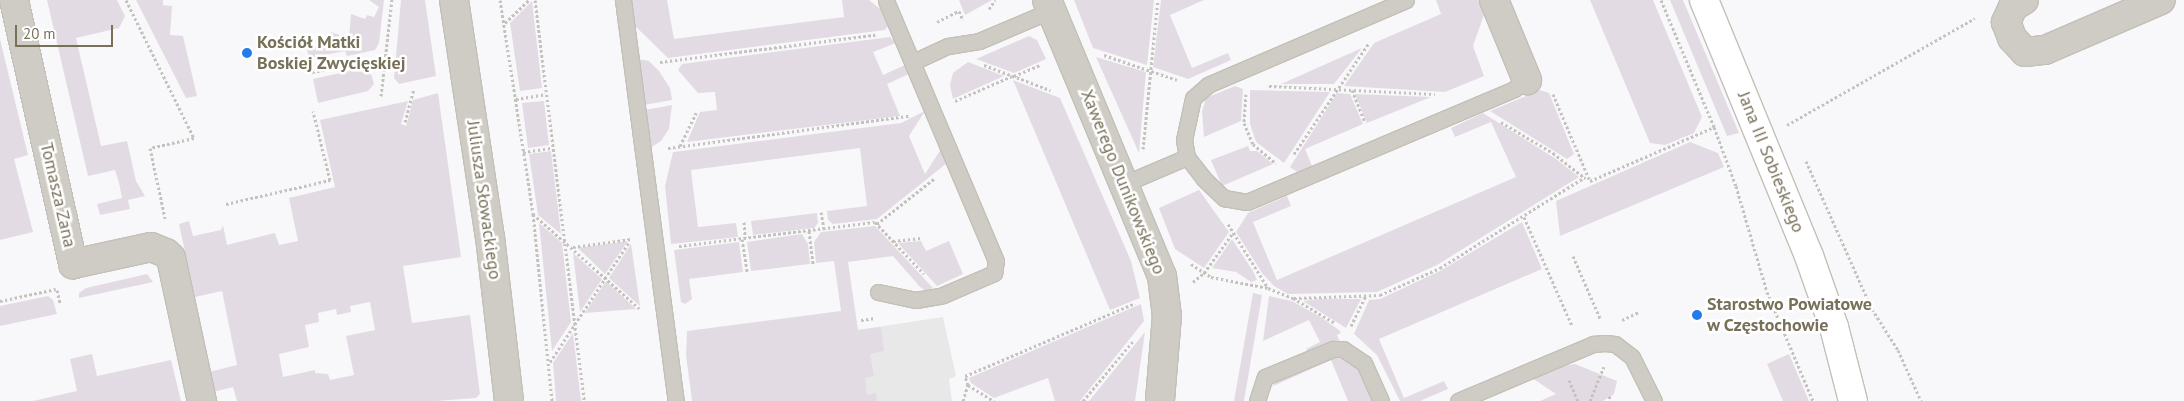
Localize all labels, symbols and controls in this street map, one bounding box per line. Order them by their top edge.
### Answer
scale bar [18,15,115,47]
text: 20 m [23,24,56,43]
place label: Kościół Matki Boskiej Zwycięskiej [257,32,406,74]
marker: Kościół Matki Boskiej Zwycięskiej [241,47,253,59]
street label: Xawerego Dunikowskiego [1076,86,1170,278]
street label: Jana III Sobieskiego [1733,88,1809,236]
street label: Juliusza Słowackiego [462,119,506,281]
street label: Tomasza Zana [35,140,81,250]
place label: Starostwo Powiatowe w Częstochowie [1707,294,1872,336]
marker: Starostwo Powiatowe w Częstochowie [1691,309,1703,321]

